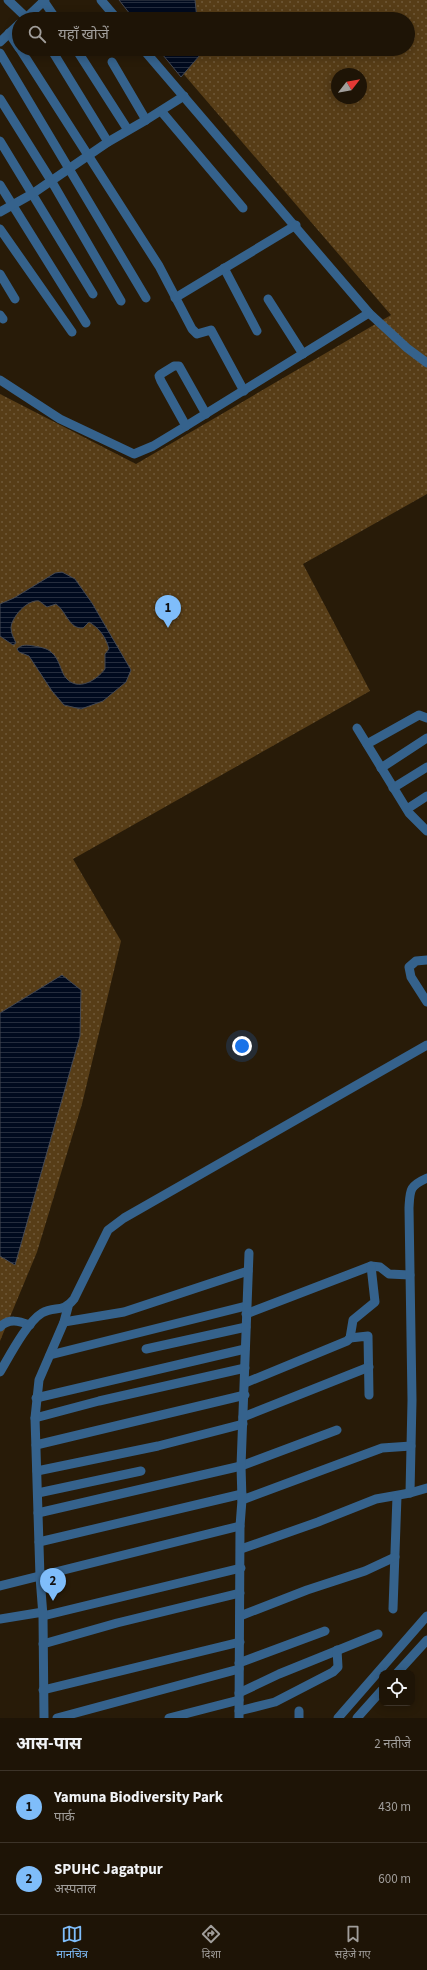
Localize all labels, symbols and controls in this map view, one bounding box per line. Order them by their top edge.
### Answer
search box [12,12,415,56]
icon: search [26,23,48,45]
text: यहाँ खोजें [58,24,109,45]
north arrow [331,68,367,104]
pin: 1 [155,595,181,628]
your location [232,1036,252,1056]
pin: 2 [40,1568,66,1601]
map controls [379,1670,415,1706]
button: locate [379,1670,415,1706]
text: आस-पास [16,1732,82,1756]
text: 2 नतीजे [374,1735,411,1753]
text: Yamuna Biodiversity Park [54,1787,223,1808]
text: 1 [26,1798,32,1816]
text: 430 m [378,1798,411,1816]
text: पार्क [54,1808,75,1826]
text: SPUHC Jagatpur [54,1859,163,1880]
text: 2 [26,1870,32,1888]
text: 600 m [378,1870,411,1888]
text: अस्पताल [54,1880,96,1898]
tab: मानचित्र [56,1923,88,1962]
tab: दिशा [200,1923,222,1962]
tab: सहेजे गए [335,1923,371,1962]

